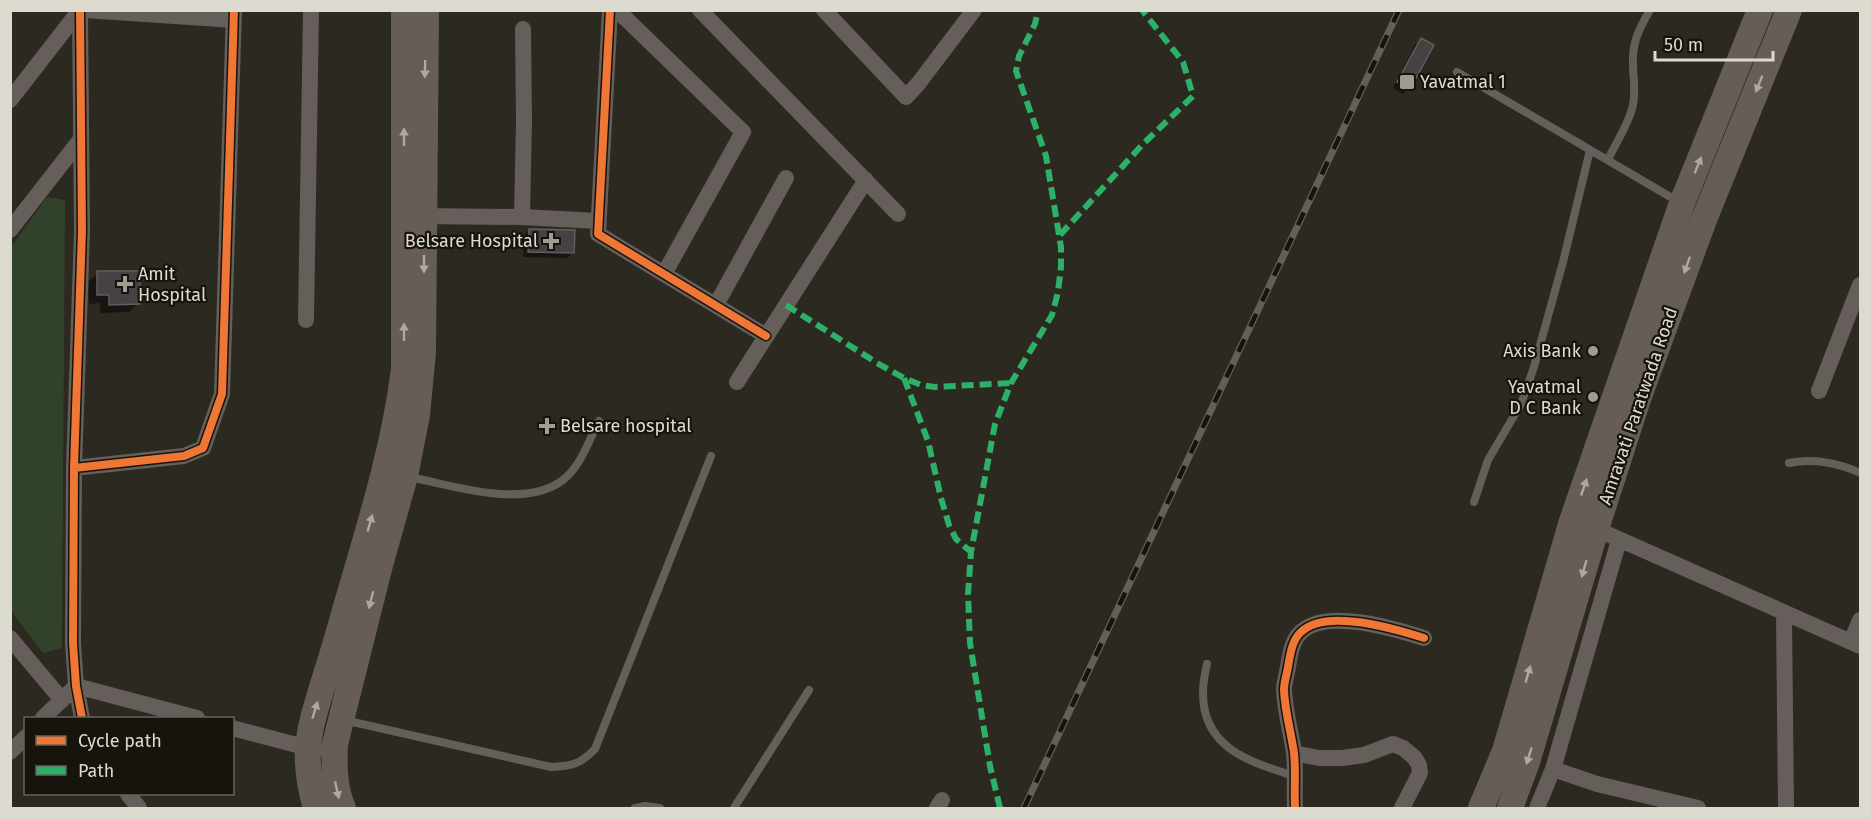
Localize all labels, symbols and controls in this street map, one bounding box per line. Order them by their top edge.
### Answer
scale bar [1655,24,1774,62]
text: 50 m [1664,34,1703,56]
one-way arrow [421,59,430,78]
place label: Yavatmal 1 [1420,71,1506,93]
marker: Yavatmal 1 [1398,73,1416,91]
one-way arrow [1754,75,1763,93]
one-way arrow [399,128,409,147]
one-way arrow [1694,156,1703,174]
place label: Belsare Hospital [405,230,538,252]
marker: Belsare Hospital [542,232,560,250]
one-way arrow [419,254,428,273]
one-way arrow [1682,256,1692,274]
place label: Amit Hospital [138,263,206,306]
marker: Amit Hospital [116,275,134,293]
street label: Amravati Paratwada Road [1594,304,1682,508]
one-way arrow [399,323,409,342]
place label: Axis Bank [1503,340,1582,362]
marker: Axis Bank [1586,344,1600,358]
place label: Yavatmal D C Bank [1508,376,1582,419]
marker: Yavatmal D C Bank [1586,390,1600,404]
place label: Belsare hospital [560,415,692,437]
marker: Belsare hospital [538,417,556,435]
one-way arrow [1580,478,1589,496]
one-way arrow [366,514,375,532]
one-way arrow [1579,560,1588,578]
one-way arrow [366,591,376,609]
one-way arrow [1524,665,1533,683]
one-way arrow [310,701,320,719]
legend [24,717,234,795]
text: Cycle path [78,730,162,752]
one-way arrow [1524,747,1533,765]
text: Path [78,760,114,782]
one-way arrow [333,781,343,799]

